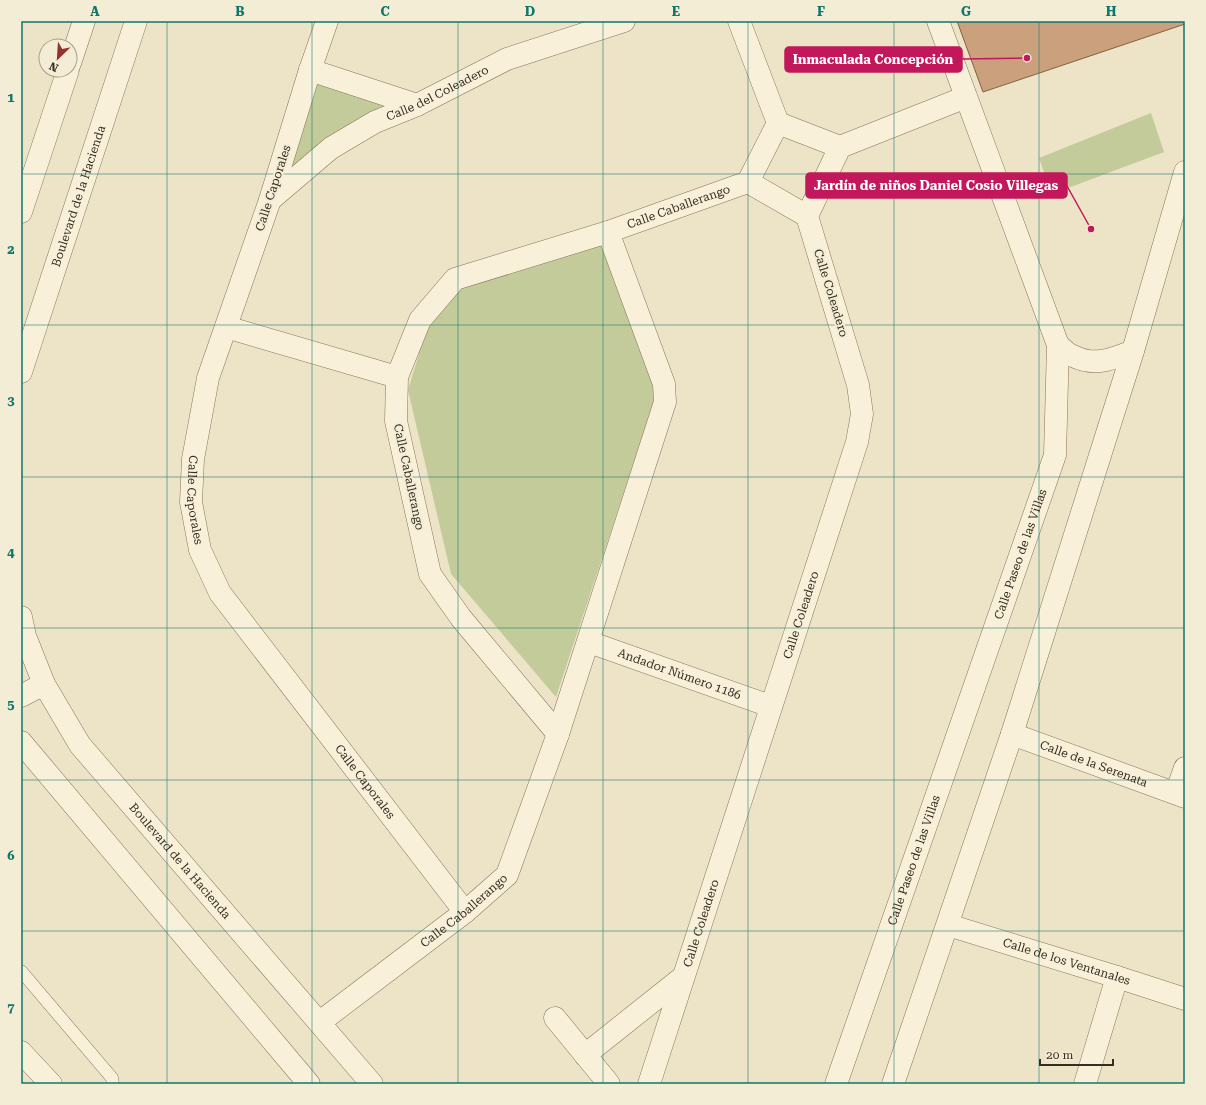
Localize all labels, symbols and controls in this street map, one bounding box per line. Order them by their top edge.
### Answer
text: A [90,4,100,19]
text: B [235,4,245,19]
text: C [380,4,390,19]
text: D [525,4,535,19]
text: E [672,4,680,19]
text: F [817,4,825,19]
text: G [961,4,971,19]
text: H [1106,4,1117,19]
north arrow [38,38,78,78]
callout: Inmaculada Concepción [785,47,962,72]
text: Inmaculada Concepción [793,52,954,67]
text: N [47,59,61,74]
street label: Calle del Coleadero [384,63,491,124]
text: 1 [7,90,15,105]
street label: Boulevard de la Hacienda [49,123,108,269]
street label: Calle Caporales [252,143,294,233]
callout: Jardín de niños Daniel Cosio Villegas [806,173,1067,198]
text: Jardín de niños Daniel Cosio Villegas [814,178,1058,193]
street label: Calle Caballerango [625,182,732,232]
text: 2 [7,242,15,257]
street label: Calle Coleadero [811,247,851,339]
text: 3 [7,393,15,408]
street label: Calle Caballerango [391,423,427,531]
street label: Calle Caporales [184,455,206,546]
street label: Calle Paseo de las Villas [991,487,1050,621]
text: 4 [7,545,15,560]
street label: Calle Coleadero [780,569,822,661]
street label: Andador Número 1186 [616,646,743,702]
text: 5 [7,697,15,712]
street label: Calle de la Serenata [1038,738,1150,790]
street label: Calle Caporales [332,742,398,822]
street label: Calle Paseo de las Villas [885,793,943,927]
street label: Boulevard de la Hacienda [126,800,234,922]
text: 6 [7,848,15,863]
street label: Calle Caballerango [418,871,510,950]
street label: Calle Coleadero [680,878,722,969]
street label: Calle de los Ventanales [1001,935,1132,988]
text: 7 [7,1000,15,1015]
scale bar [1040,1041,1113,1067]
text: 20 m [1046,1048,1073,1062]

